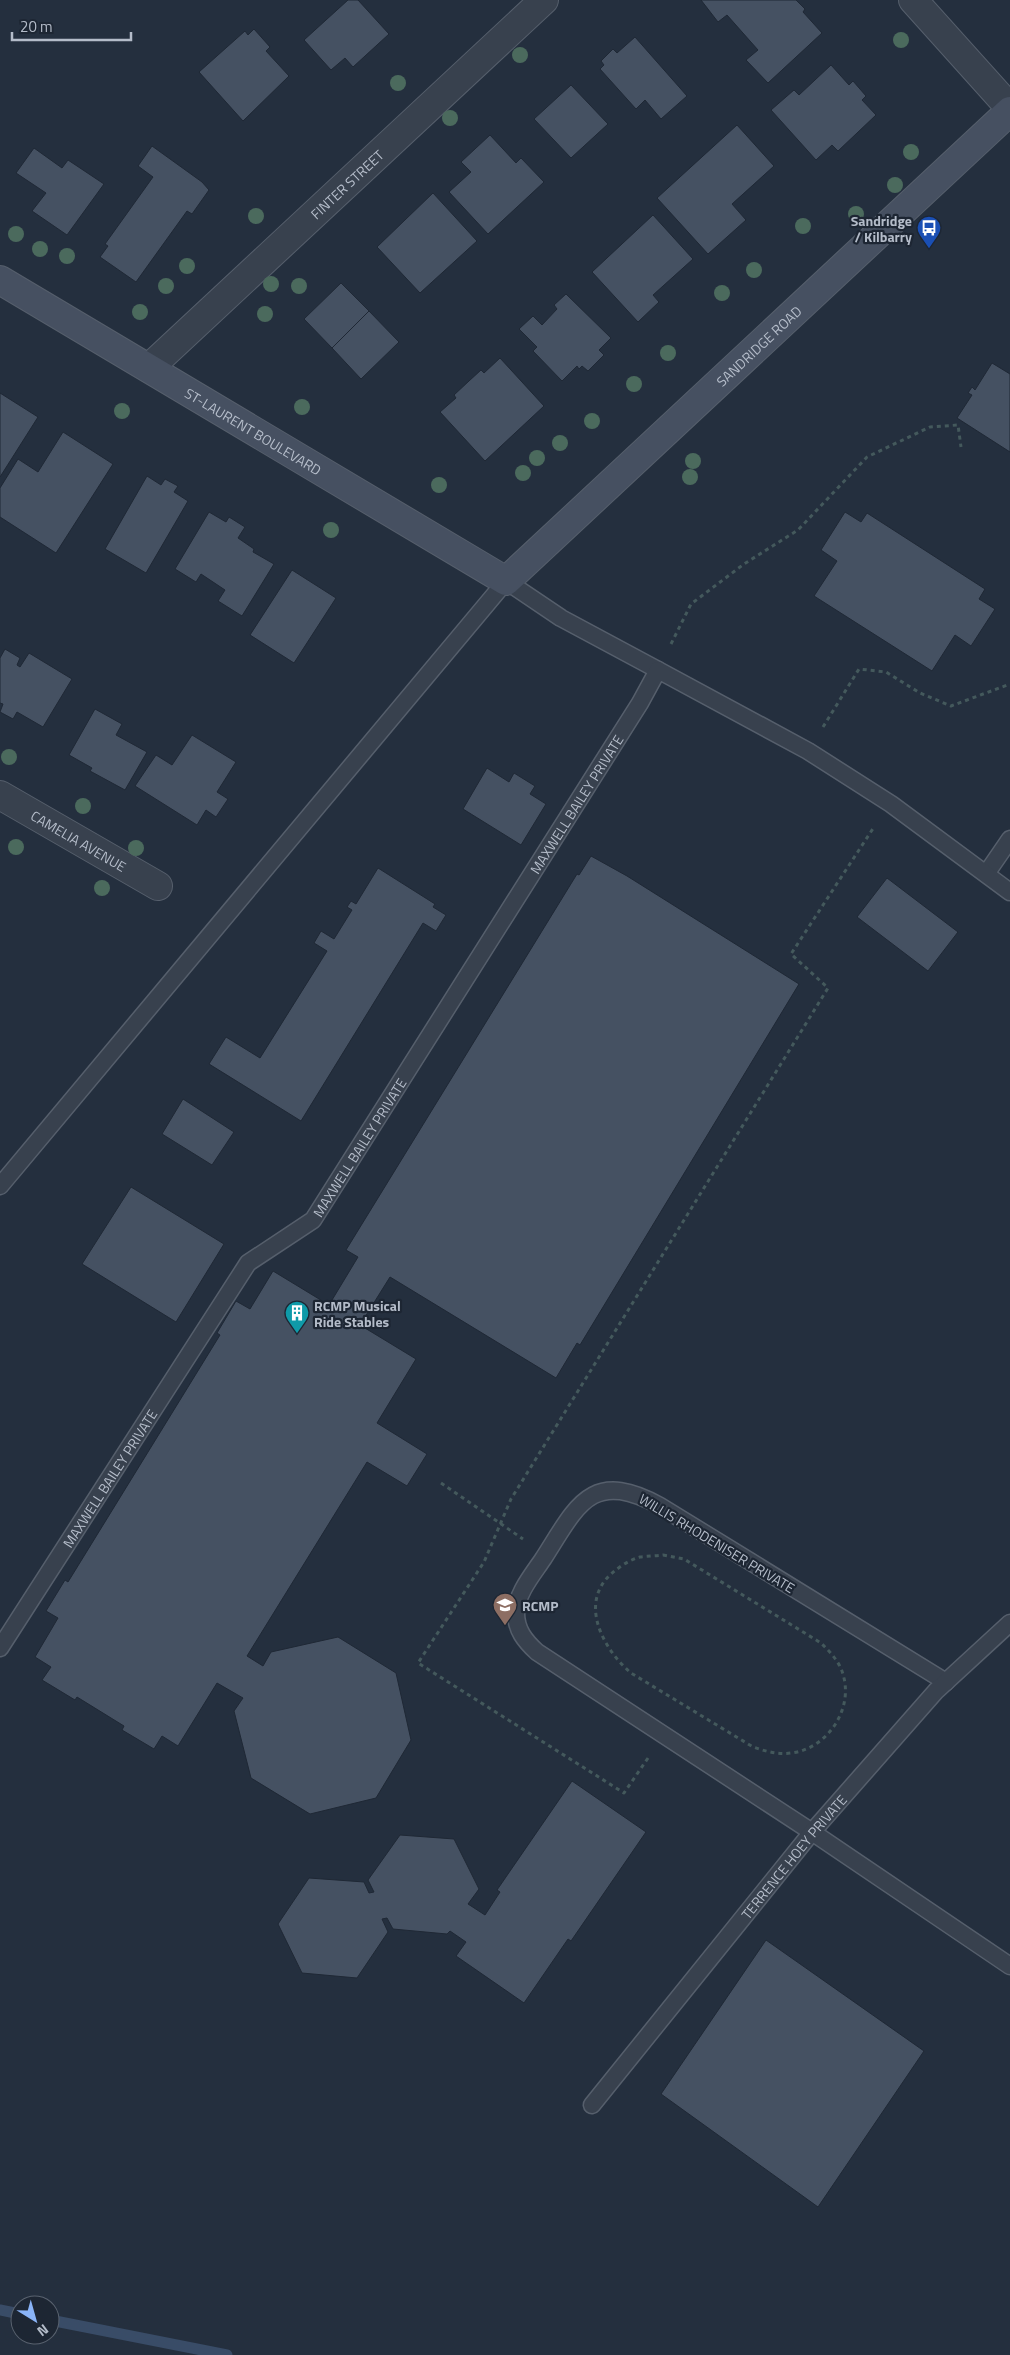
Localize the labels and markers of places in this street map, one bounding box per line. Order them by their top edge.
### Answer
place label: Sandridge / Kilbarry [851,210,912,247]
bus stop icon: Sandridge / Kilbarry [916,215,942,249]
place label: RCMP Musical Ride Stables [314,1295,401,1332]
building icon: RCMP Musical Ride Stables [284,1300,310,1334]
school or university icon: RCMP [492,1592,518,1626]
place label: RCMP [522,1595,559,1616]

